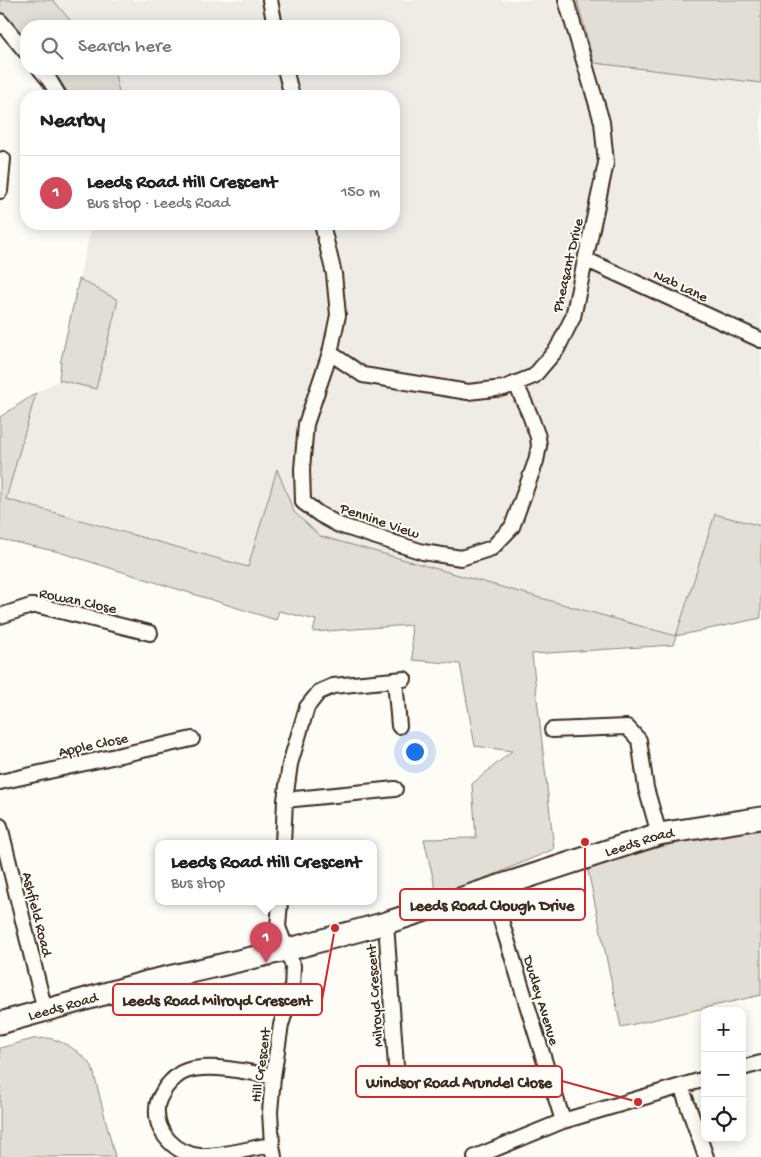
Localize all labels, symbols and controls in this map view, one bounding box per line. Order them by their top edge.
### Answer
search box [20,20,400,75]
icon: search [38,34,66,62]
text: Search here [78,36,172,59]
text: Nearby [40,110,105,135]
text: Leeds Road Hill Crescent [87,172,277,195]
text: 1 [53,184,59,203]
text: 150 m [341,184,380,203]
text: Bus stop · Leeds Road [87,195,230,214]
street label: Pheasant Drive [549,217,589,315]
street label: Nab Lane [650,266,711,307]
street label: Pennine View [336,500,422,544]
street label: Rowan Close [37,585,118,619]
street label: Apple Close [57,730,130,762]
your location [402,739,428,765]
street label: Leeds Road [603,825,677,862]
popup [155,840,377,905]
text: Leeds Road Hill Crescent [171,852,361,875]
street label: Ashfield Road [17,870,56,960]
text: Bus stop [171,875,225,894]
callout: Leeds Road Clough Drive [400,889,585,920]
text: Leeds Road Clough Drive [410,898,575,917]
pin: 1 [250,922,282,963]
street label: Milroyd Crescent [363,942,389,1048]
street label: Dudley Avenue [518,953,562,1048]
callout: Leeds Road Milroyd Crescent [113,984,322,1015]
street label: Leeds Road [26,989,101,1026]
text: Leeds Road Milroyd Crescent [122,993,313,1012]
map controls [701,1007,746,1142]
button: + [701,1007,746,1052]
street label: Hill Crescent [248,1025,276,1104]
button: − [701,1052,746,1097]
callout: Windsor Road Arundel Close [356,1066,562,1097]
text: Windsor Road Arundel Close [365,1075,553,1094]
button: locate [701,1097,746,1142]

